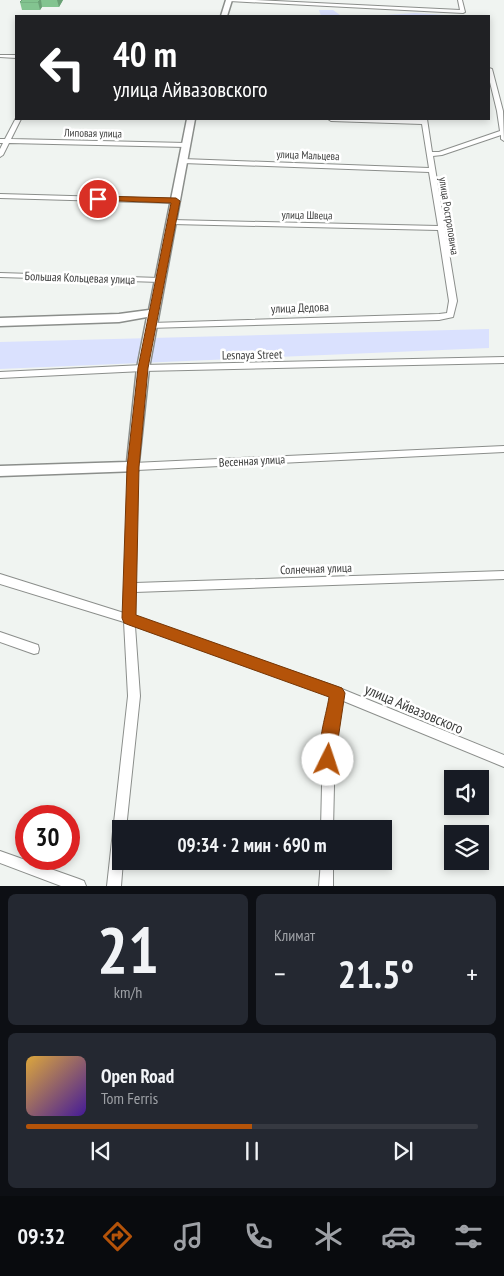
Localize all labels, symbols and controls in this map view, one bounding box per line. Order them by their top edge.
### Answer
text: 40 m [113,31,177,77]
icon: left [30,35,95,100]
text: улица Айвазовского [113,75,267,103]
street label: Липовая улица [63,125,122,141]
street label: улица Мальцева [276,147,340,163]
street label: улица Ростроповича [436,176,462,256]
pin [77,178,119,220]
icon: arrive [84,185,112,213]
street label: улица Швеца [281,208,333,222]
street label: Большая Кольцевая улица [24,268,136,287]
street label: улица Дедова [271,299,329,316]
street label: Lesnaya Street [222,346,283,363]
street label: Весенная улица [218,451,286,470]
street label: Солнечная улица [280,560,352,577]
street label: улица Айвазовского [362,679,466,738]
position arrow [301,733,353,785]
map controls [444,770,489,870]
button: sound [444,770,489,815]
speed limit sign: 30 [15,805,80,870]
button: layers [444,825,489,870]
text: 09:34 · 2 мин · 690 m [178,833,326,857]
text: 21 [97,907,159,991]
text: Климат [274,925,315,945]
text: 21.5° [338,949,414,998]
text: − [274,955,286,992]
text: + [466,955,478,992]
text: km/h [114,982,142,1002]
text: Open Road [101,1064,174,1088]
text: Tom Ferris [101,1088,158,1108]
icon: previous [87,1137,115,1165]
icon: pause [238,1137,266,1165]
icon: next [389,1137,417,1165]
icon: directions [100,1219,135,1254]
icon: music [171,1219,206,1254]
icon: phone [241,1219,276,1254]
icon: climate [311,1219,346,1254]
icon: car [381,1219,416,1254]
icon: filters [451,1219,486,1254]
text: 09:32 [18,1222,65,1250]

